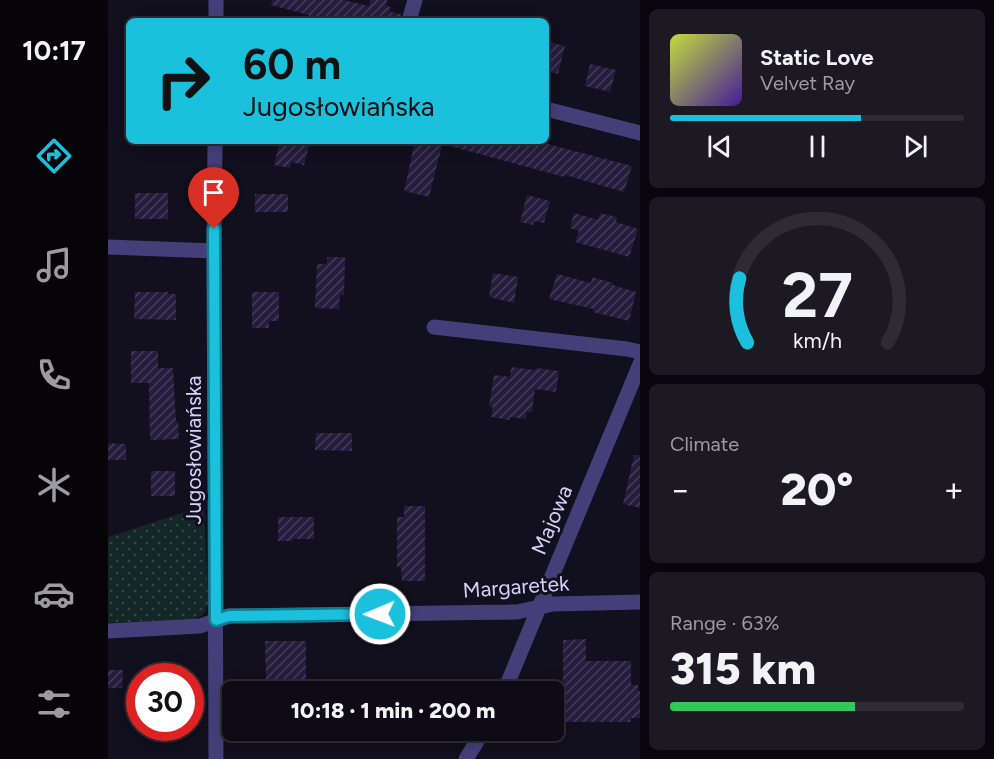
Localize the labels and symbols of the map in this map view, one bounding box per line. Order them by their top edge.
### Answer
pin [188,167,239,229]
street label: Jugosłowiańska [181,376,206,524]
street label: Majowa [526,481,577,558]
street label: Margaretek [462,570,571,603]
position arrow [348,582,412,646]
speed limit sign: 30 [126,663,204,741]

